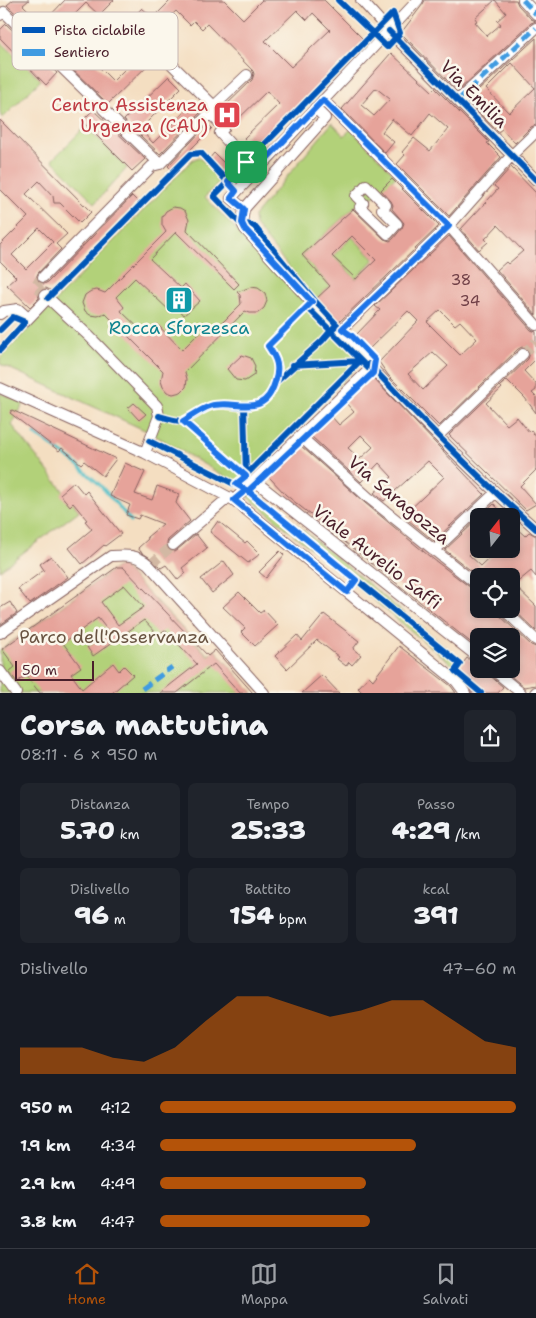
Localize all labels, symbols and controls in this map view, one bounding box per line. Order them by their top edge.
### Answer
legend [12,12,178,70]
text: Pista ciclabile [54,21,146,39]
text: Sentiero [54,43,109,61]
street label: Via Emilia [435,55,513,133]
place label: Centro Assistenza Urgenza (CAU) [51,93,208,138]
hospital icon: Centro Assistenza Urgenza (CAU) [212,100,242,130]
pin [225,141,267,183]
icon: arrive [232,148,260,176]
house number: 38 [451,270,471,290]
building icon: Rocca Sforzesca [164,285,194,315]
house number: 34 [460,291,480,311]
place label: Rocca Sforzesca [109,316,249,340]
street label: Via Saragozza [343,450,455,550]
street label: Viale Aurelio Saffi [308,499,446,615]
north arrow [470,508,520,558]
map controls [470,508,520,678]
button: locate [470,568,520,618]
park label: Parco dell'Osservanza [19,625,209,649]
button: layers [470,628,520,678]
scale bar [15,658,94,681]
text: 50 m [22,661,57,679]
text: Corsa mattutina [20,706,268,744]
button: share [464,710,516,762]
text: 08:11 · 6 × 950 m [20,744,157,765]
text: Distanza [70,795,130,813]
text: Tempo [246,795,290,813]
text: Passo [417,795,455,813]
text: 5.70 [60,813,115,847]
text: 25:33 [230,813,306,847]
text: 4:29 [392,813,450,847]
text: km [115,825,140,843]
text: /km [450,825,480,843]
text: Dislivello [70,880,130,898]
text: Battito [245,880,291,898]
text: kcal [422,880,450,898]
text: 96 [74,898,109,932]
text: 154 [229,898,274,932]
text: 391 [413,898,459,932]
text: m [109,910,126,928]
text: bpm [274,910,307,928]
text: Dislivello [20,958,88,979]
text: 47–60 m [442,958,516,979]
text: 950 m [20,1097,72,1118]
text: 4:12 [100,1097,131,1118]
text: 1.9 km [20,1135,71,1156]
text: 4:34 [100,1135,136,1156]
text: 2.9 km [20,1173,75,1194]
text: 4:49 [100,1173,136,1194]
text: 3.8 km [20,1211,77,1232]
text: 4:47 [100,1211,135,1232]
tab: Home [68,1260,106,1308]
tab: Mappa [241,1260,288,1308]
tab: Salvati [423,1260,468,1308]

